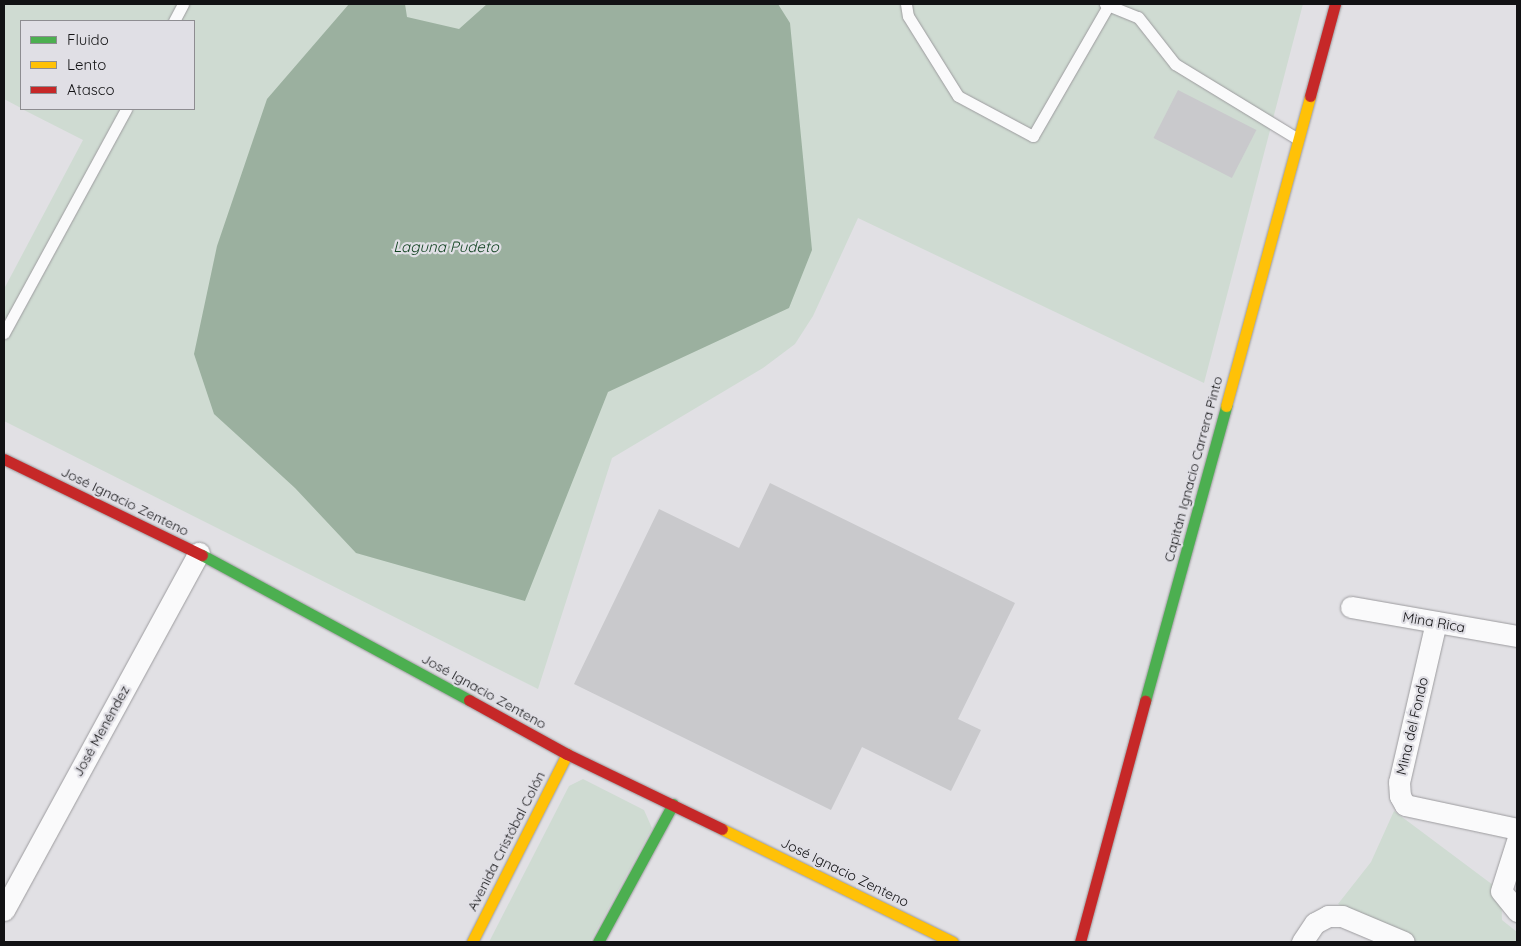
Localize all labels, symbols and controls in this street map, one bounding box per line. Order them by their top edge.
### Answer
legend [20,20,195,110]
text: Fluido [67,30,109,49]
text: Lento [67,55,106,74]
text: Atasco [67,80,115,99]
water label: Laguna Pudeto [393,238,499,256]
street label: Capitán Ignacio Carrera Pinto [1160,374,1226,564]
street label: José Ignacio Zenteno [58,463,192,539]
street label: Mina Rica [1401,608,1467,636]
street label: José Ignacio Zenteno [419,650,549,732]
street label: Mina del Fondo [1393,676,1431,776]
street label: José Menéndez [69,683,133,779]
street label: Avenida Cristóbal Colón [463,768,549,914]
street label: José Ignacio Zenteno [778,834,912,910]

